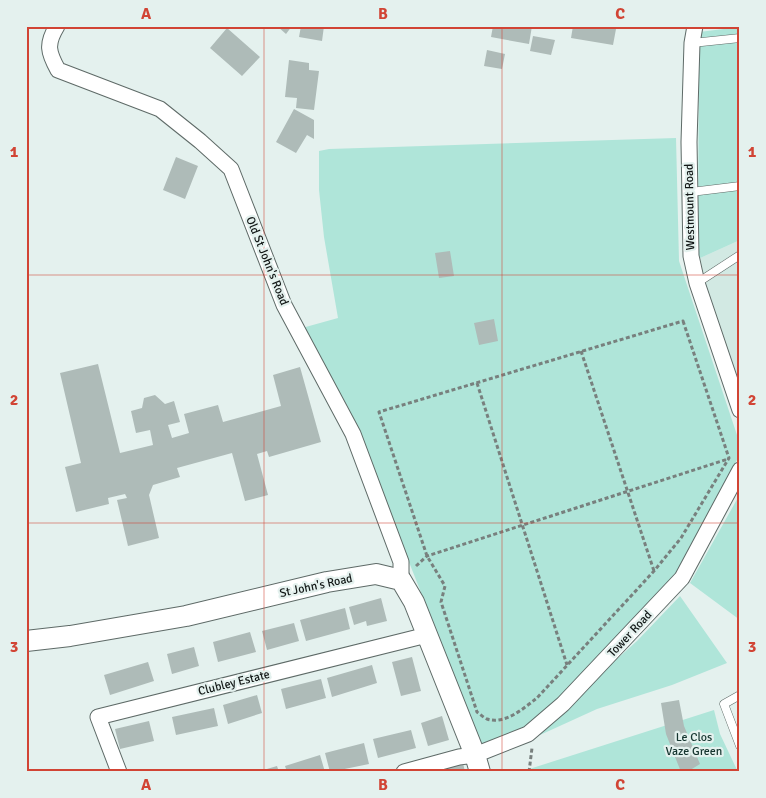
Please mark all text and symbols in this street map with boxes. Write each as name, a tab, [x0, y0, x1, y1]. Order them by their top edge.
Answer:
text: A	[141, 4, 152, 24]
text: B	[378, 4, 388, 24]
text: C	[615, 4, 625, 24]
text: 1	[10, 142, 19, 162]
text: 1	[748, 142, 757, 162]
street label: Westmount Road	[682, 164, 698, 250]
street label: Old St John's Road	[242, 214, 292, 308]
text: 2	[10, 390, 18, 410]
text: 2	[748, 390, 756, 410]
street label: St John's Road	[278, 571, 354, 601]
street label: Tower Road	[605, 608, 655, 660]
text: 3	[10, 637, 18, 657]
text: 3	[748, 637, 756, 657]
street label: Clubley Estate	[197, 667, 271, 699]
park label: Le Clos Vaze Green	[666, 730, 722, 759]
text: A	[141, 775, 152, 795]
text: B	[378, 775, 388, 795]
text: C	[615, 775, 625, 795]

